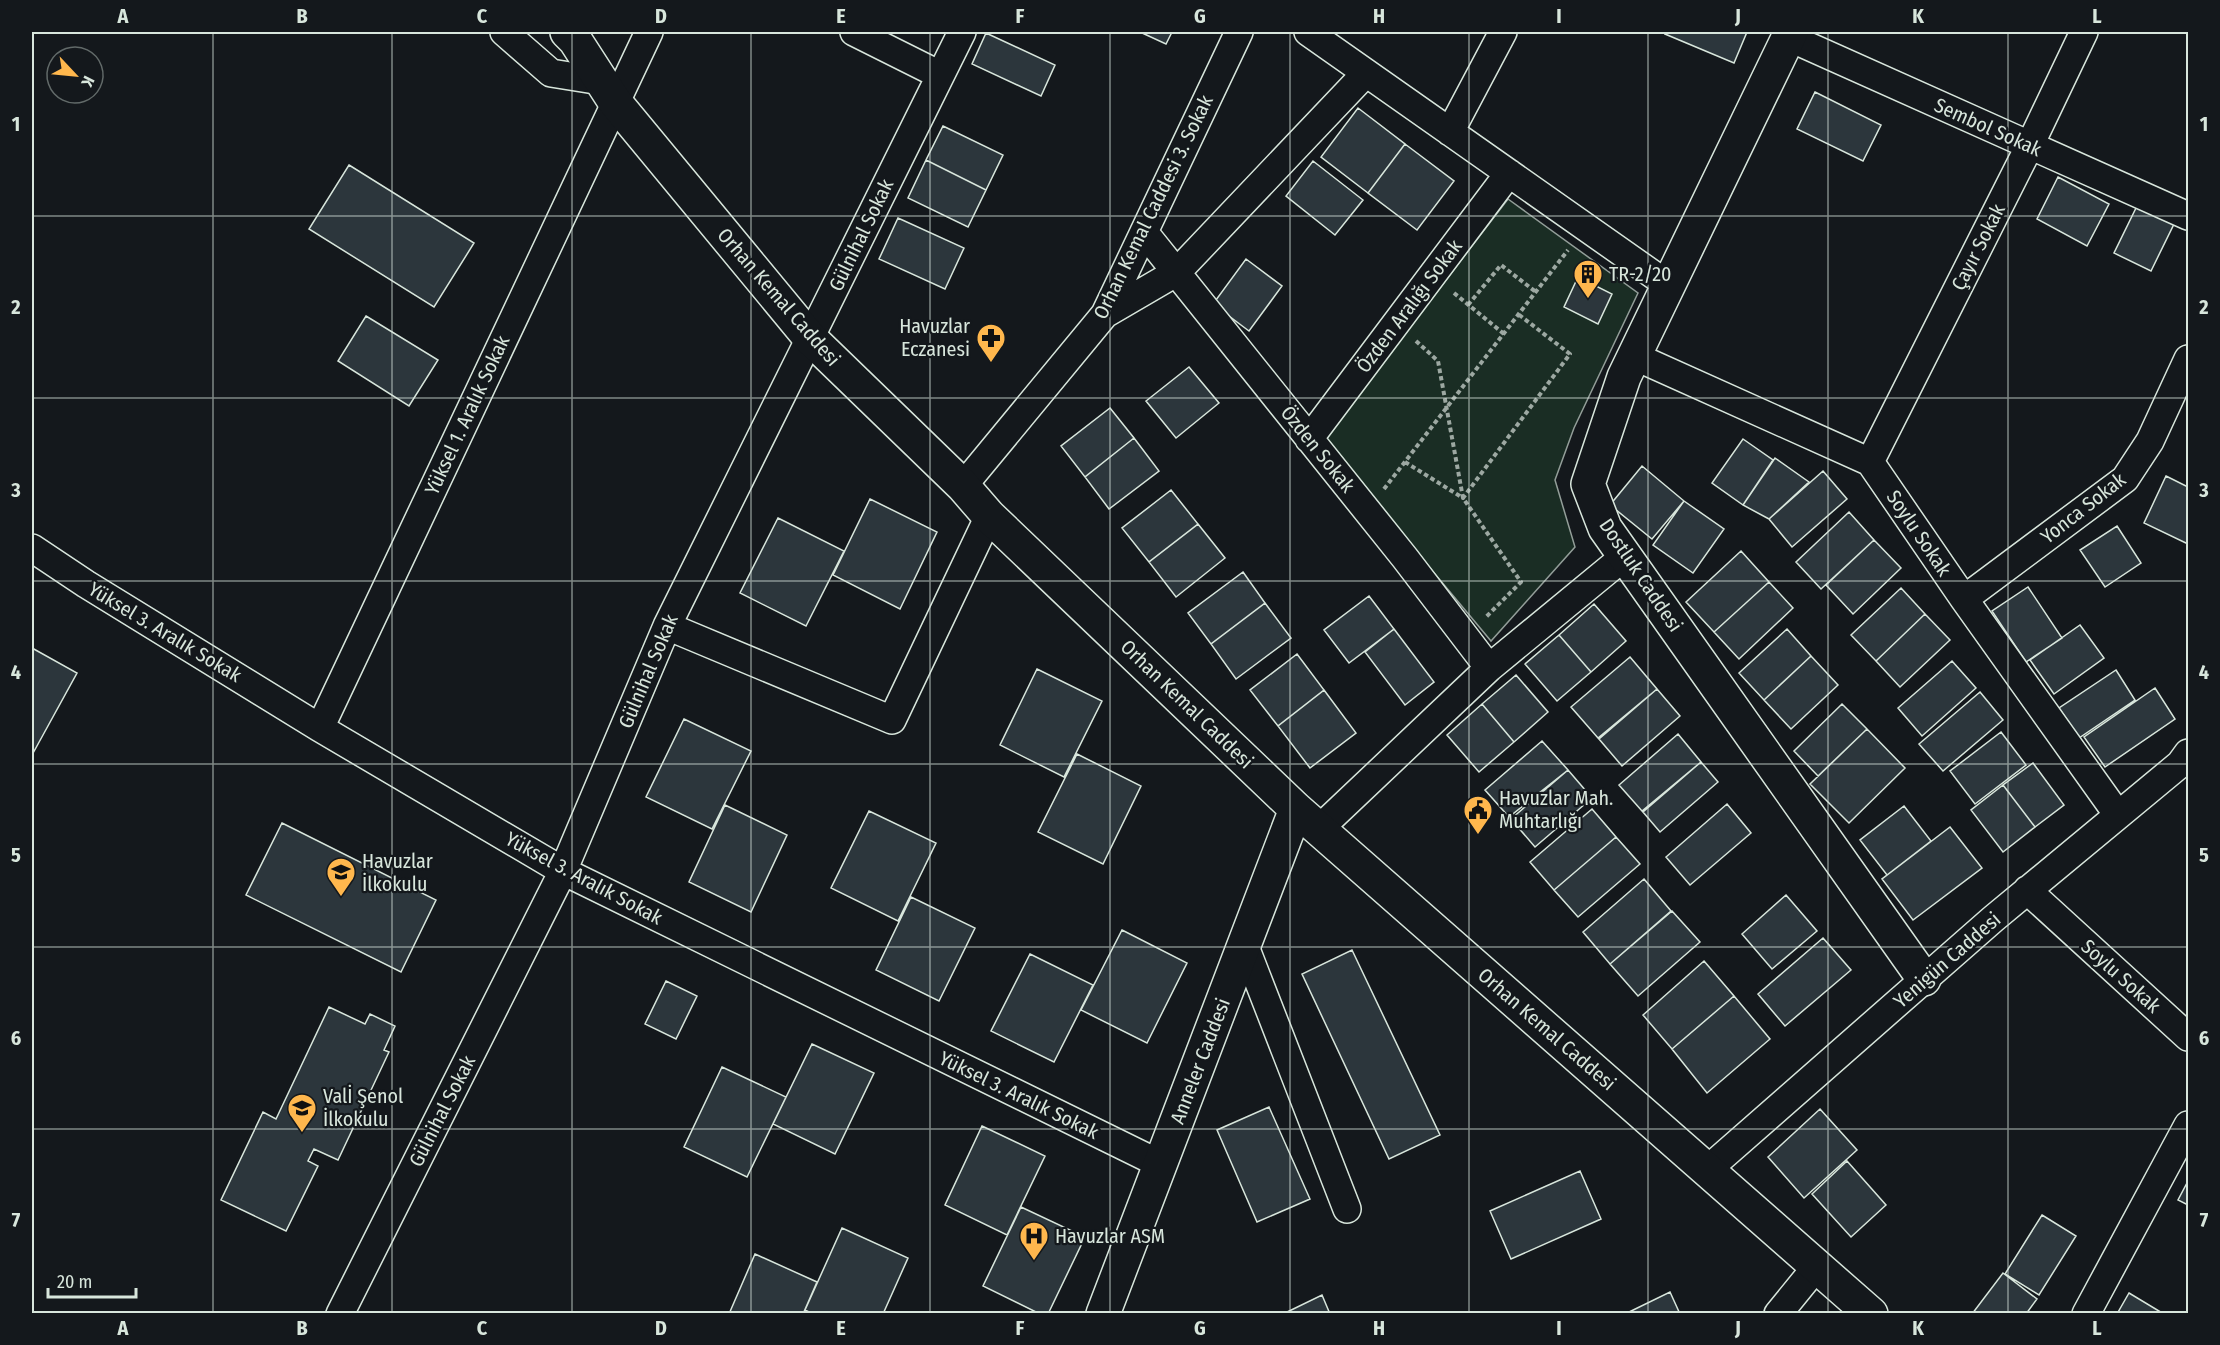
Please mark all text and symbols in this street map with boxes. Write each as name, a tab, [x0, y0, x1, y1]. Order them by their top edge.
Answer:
text: A	[117, 4, 130, 28]
text: B	[296, 4, 308, 28]
text: C	[477, 4, 488, 28]
text: D	[655, 4, 667, 28]
text: E	[836, 4, 846, 28]
text: F	[1016, 4, 1025, 28]
text: G	[1194, 4, 1206, 28]
text: H	[1373, 4, 1385, 28]
text: I	[1556, 4, 1562, 28]
text: J	[1734, 4, 1741, 28]
text: K	[1912, 4, 1924, 28]
text: L	[2092, 4, 2102, 28]
north arrow	[45, 45, 105, 105]
text: K	[77, 73, 99, 90]
street label: Orhan Kemal Caddesi 3. Sokak	[1088, 91, 1218, 323]
street label: Sembol Sokak	[1931, 93, 2046, 162]
text: 1	[12, 112, 20, 136]
text: 1	[2200, 112, 2208, 136]
street label: Gülnihal Sokak	[824, 175, 899, 295]
street label: Çayır Sokak	[1946, 199, 2011, 295]
street label: Orhan Kemal Caddesi	[713, 223, 845, 371]
street label: Özden Aralığı Sokak	[1351, 234, 1467, 377]
building icon: TR-2/20	[1572, 258, 1604, 300]
place label: TR-2/20	[1609, 262, 1671, 286]
text: 2	[10, 295, 21, 319]
text: 2	[2198, 295, 2209, 319]
place label: Havuzlar Eczanesi	[899, 314, 970, 361]
pharmacy icon: Havuzlar Eczanesi	[975, 322, 1007, 364]
street label: Yüksel 1. Aralık Sokak	[420, 331, 515, 499]
street label: Özden Sokak	[1276, 401, 1361, 498]
street label: Yonca Sokak	[2036, 467, 2131, 549]
text: 3	[10, 478, 21, 502]
text: 3	[2198, 478, 2209, 502]
street label: Soylu Sokak	[1882, 486, 1957, 581]
street label: Dostluk Caddesi	[1594, 514, 1688, 636]
street label: Yüksel 3. Aralık Sokak	[84, 577, 247, 688]
street label: Gülnihal Sokak	[613, 610, 683, 732]
street label: Orhan Kemal Caddesi	[1116, 635, 1258, 773]
text: 4	[11, 660, 21, 684]
text: 4	[2199, 660, 2209, 684]
place label: Havuzlar Mah. Muhtarlığı	[1499, 786, 1613, 833]
public building icon: Havuzlar Mah. Muhtarlığı	[1462, 794, 1494, 836]
street label: Yüksel 3. Aralık Sokak	[501, 826, 667, 930]
text: 5	[11, 843, 21, 867]
text: 5	[2199, 843, 2209, 867]
place label: Havuzlar İlkokulu	[362, 849, 433, 896]
school or university icon: Havuzlar İlkokulu	[325, 856, 357, 898]
street label: Yenigün Caddesi	[1889, 907, 2005, 1013]
street label: Soylu Sokak	[2076, 934, 2166, 1018]
street label: Orhan Kemal Caddesi	[1473, 963, 1621, 1095]
street label: Anneler Caddesi	[1165, 995, 1235, 1127]
text: 6	[11, 1026, 21, 1050]
text: 6	[2199, 1026, 2209, 1050]
street label: Yüksel 3. Aralık Sokak	[935, 1046, 1103, 1144]
street label: Gülnihal Sokak	[404, 1051, 481, 1171]
place label: Valİ Şenol İlkokulu	[323, 1084, 403, 1131]
school or university icon: Valİ Şenol İlkokulu	[286, 1092, 318, 1134]
text: 7	[12, 1208, 21, 1232]
text: 7	[2200, 1208, 2209, 1232]
hospital icon: Havuzlar ASM	[1018, 1220, 1050, 1262]
place label: Havuzlar ASM	[1055, 1224, 1165, 1248]
scale bar	[48, 1261, 136, 1299]
text: 20 m	[57, 1271, 92, 1293]
text: A	[117, 1316, 130, 1340]
text: B	[296, 1316, 308, 1340]
text: C	[477, 1316, 488, 1340]
text: D	[655, 1316, 667, 1340]
text: E	[836, 1316, 846, 1340]
text: F	[1016, 1316, 1025, 1340]
text: G	[1194, 1316, 1206, 1340]
text: H	[1373, 1316, 1385, 1340]
text: I	[1556, 1316, 1562, 1340]
text: J	[1734, 1316, 1741, 1340]
text: K	[1912, 1316, 1924, 1340]
text: L	[2092, 1316, 2102, 1340]

